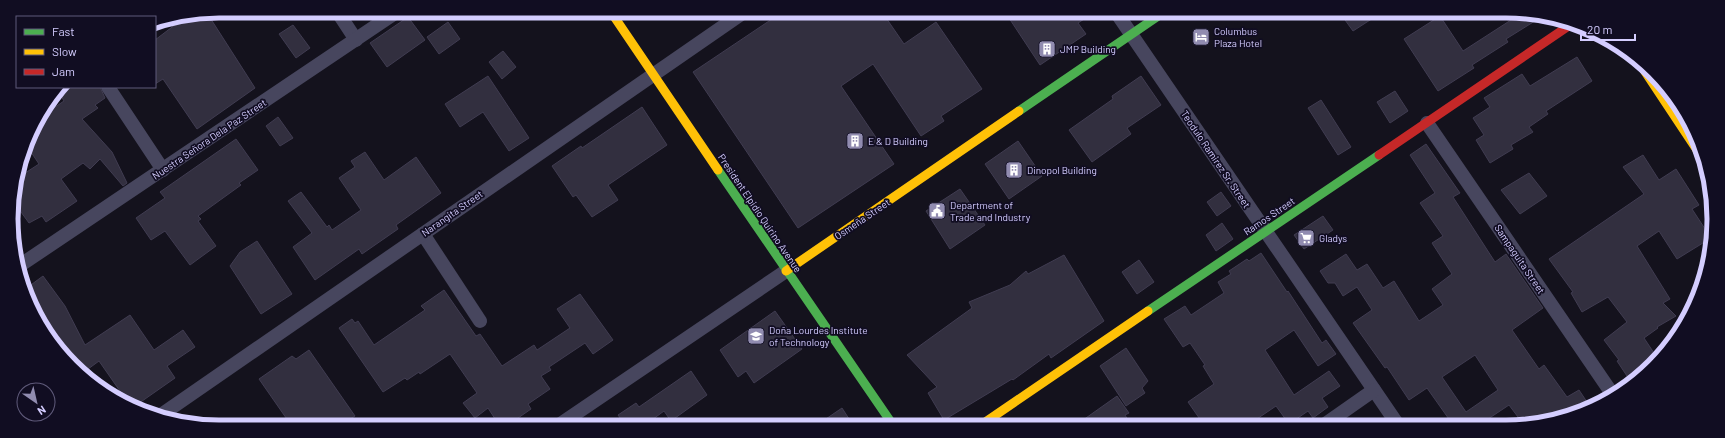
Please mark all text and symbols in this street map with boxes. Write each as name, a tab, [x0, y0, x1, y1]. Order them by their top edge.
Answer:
legend	[16, 16, 156, 88]
scale bar	[1581, 16, 1635, 42]
text: 20 m	[1587, 22, 1613, 36]
text: Fast	[52, 24, 75, 38]
place label: Columbus Plaza Hotel	[1214, 25, 1262, 49]
hotel icon: Columbus Plaza Hotel	[1191, 27, 1211, 47]
building icon: JMP Building	[1037, 39, 1057, 59]
place label: JMP Building	[1060, 43, 1116, 55]
text: Slow	[52, 44, 77, 58]
text: Jam	[52, 64, 75, 78]
street label: Nuestra Señora Dela Paz Street	[150, 96, 269, 182]
street label: Teodulo Ramirez Sr. Street	[1179, 108, 1253, 210]
building icon: E & D Building	[845, 131, 865, 151]
place label: E & D Building	[868, 135, 928, 147]
street label: President Elpidio Quirino Avenue	[716, 152, 804, 274]
building icon: Dinopol Building	[1004, 160, 1024, 180]
place label: Dinopol Building	[1027, 164, 1097, 176]
street label: Narangita Street	[419, 187, 485, 239]
street label: Ramos Street	[1241, 194, 1297, 237]
street label: Osmeña Street	[832, 196, 892, 242]
place label: Department of Trade and Industry	[950, 199, 1031, 223]
public building icon: Department of Trade and Industry	[927, 201, 947, 221]
street label: Sampaguita Street	[1492, 222, 1548, 296]
supermarket icon: Gladys	[1296, 228, 1316, 248]
place label: Gladys	[1319, 232, 1347, 244]
place label: Doña Lourdes Institute of Technology	[769, 324, 868, 348]
school or university icon: Doña Lourdes Institute of Technology	[746, 326, 766, 346]
north arrow	[16, 382, 56, 422]
text: N	[35, 403, 49, 418]

